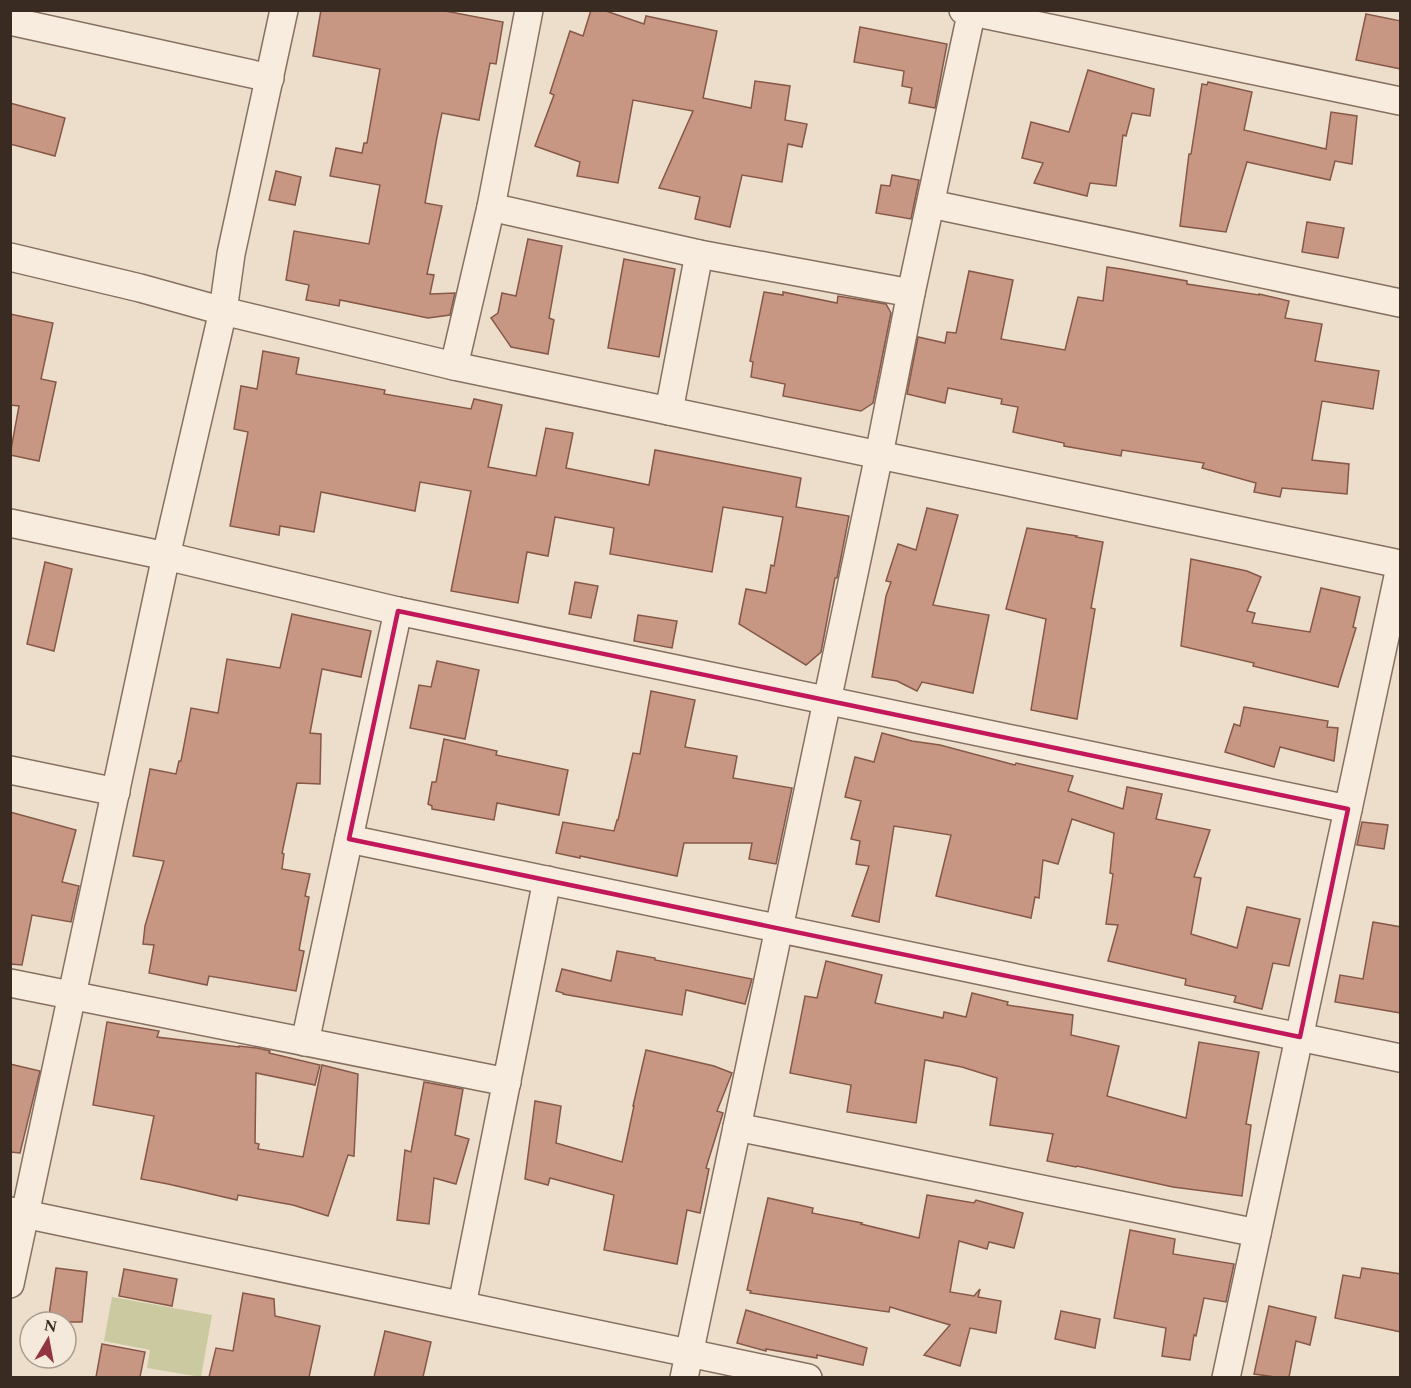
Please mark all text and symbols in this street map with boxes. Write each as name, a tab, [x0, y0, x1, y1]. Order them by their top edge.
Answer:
north arrow	[18, 1310, 78, 1370]
text: N	[42, 1313, 59, 1339]

